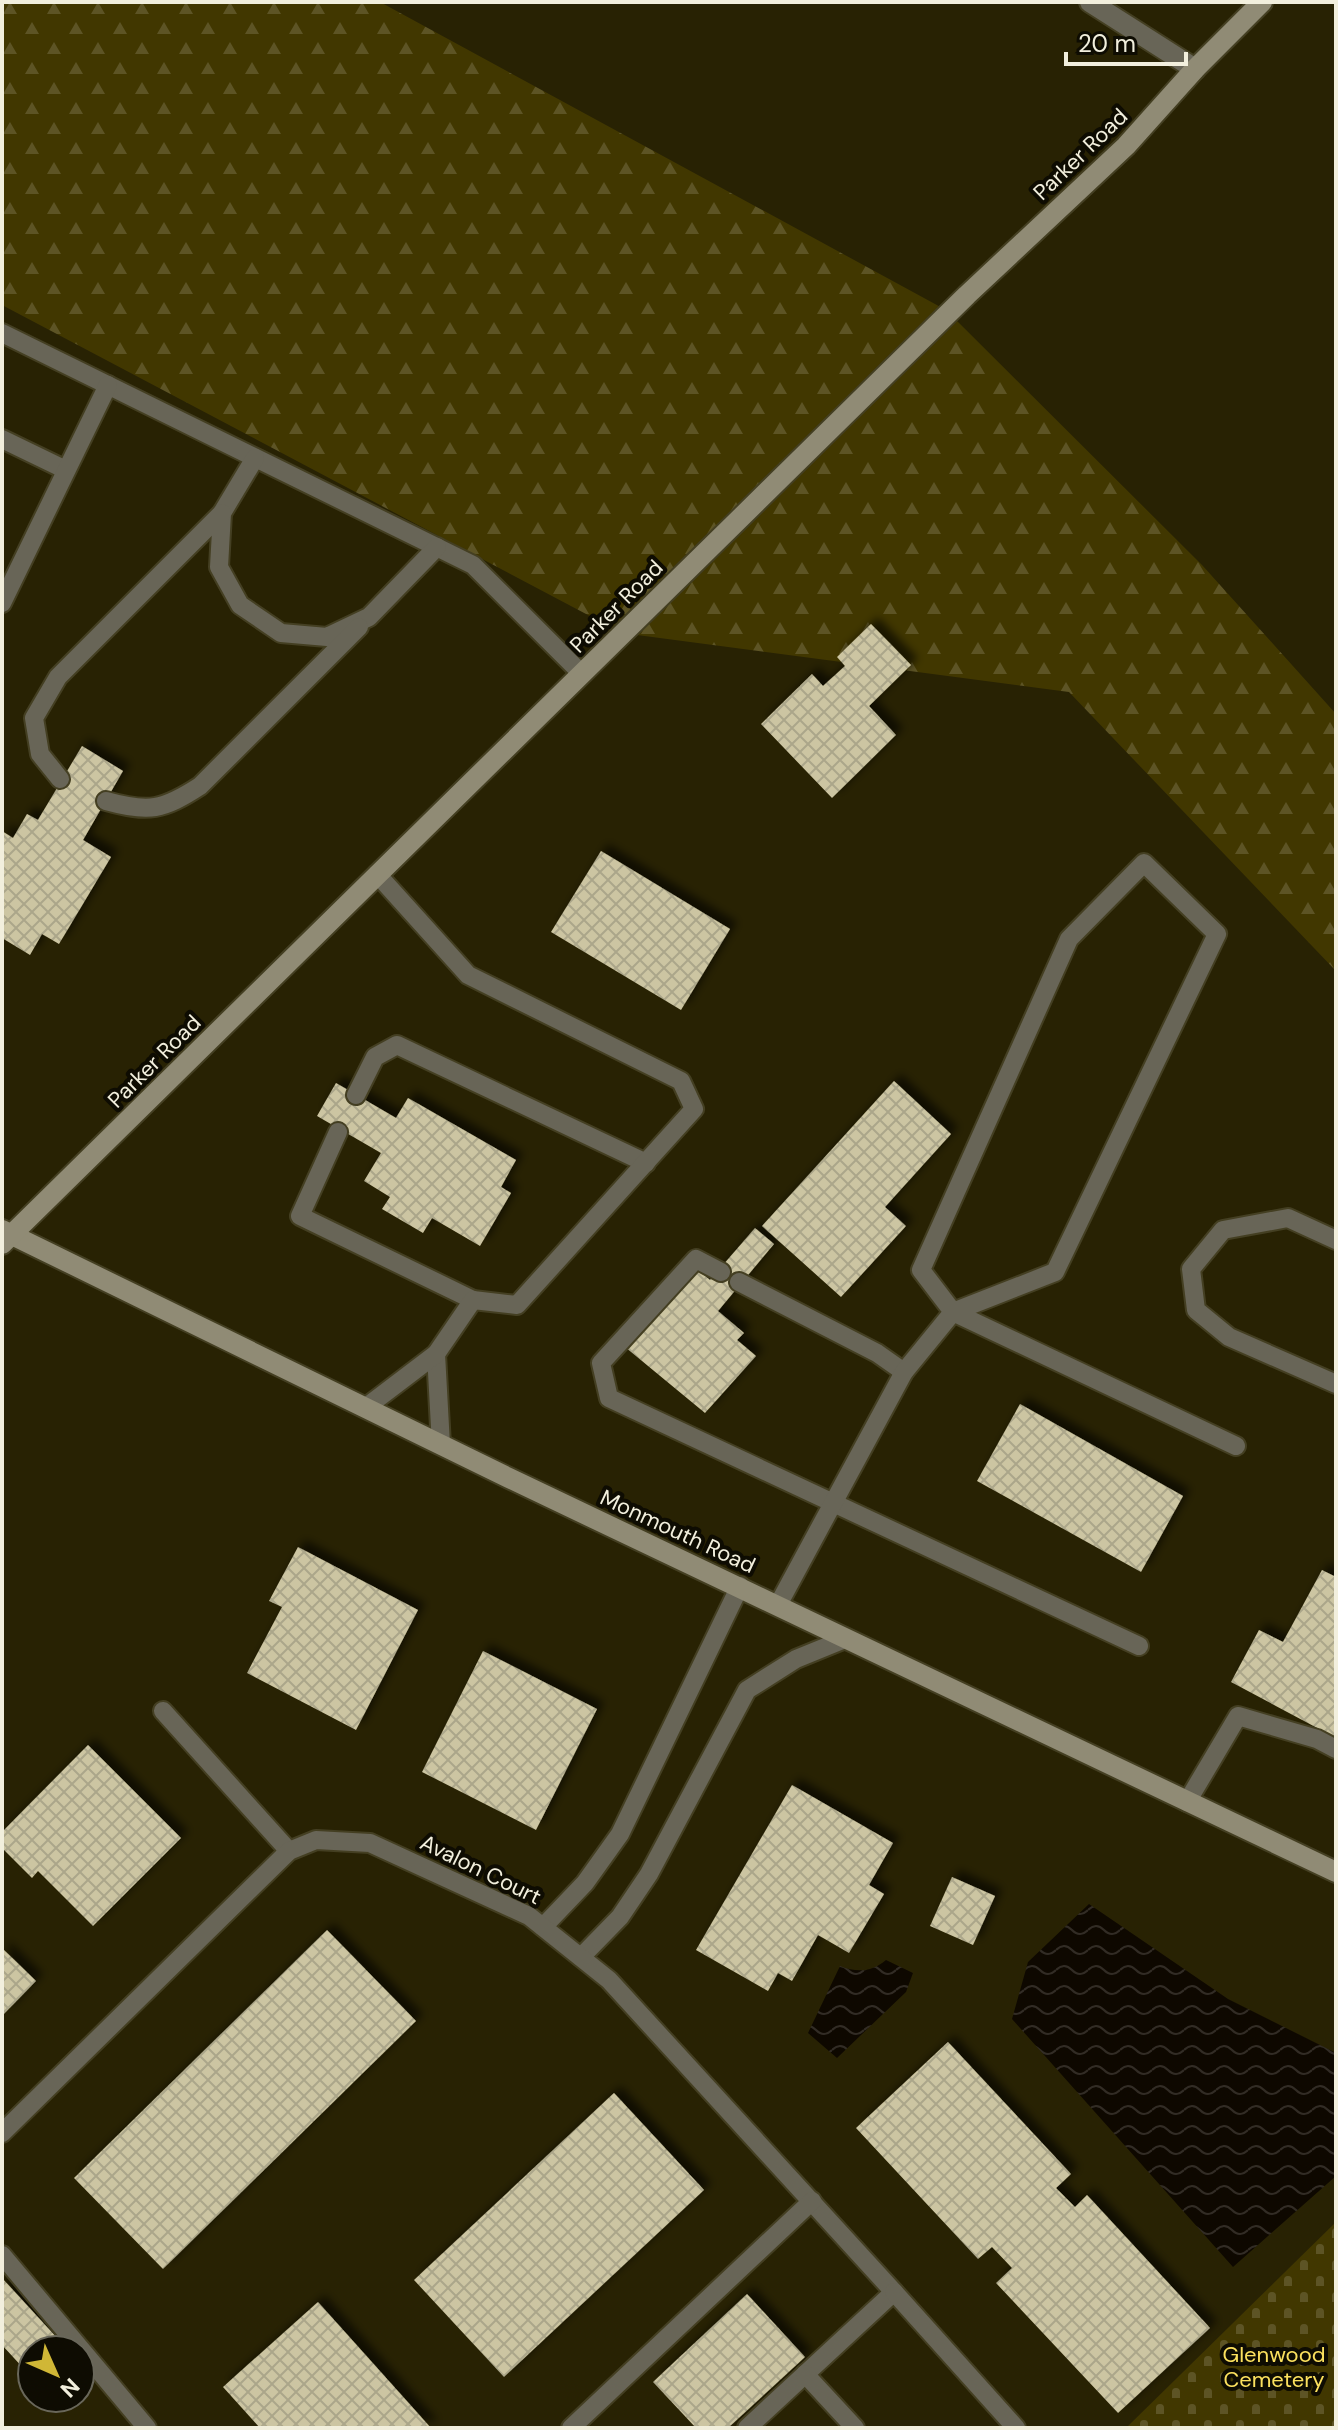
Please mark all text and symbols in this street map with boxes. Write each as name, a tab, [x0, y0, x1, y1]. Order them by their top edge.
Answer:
scale bar	[1066, 16, 1186, 66]
text: 20 m	[1078, 28, 1136, 59]
street label: Parker Road	[1027, 102, 1134, 207]
street label: Parker Road	[564, 554, 669, 659]
street label: Parker Road	[102, 1009, 207, 1114]
street label: Monmouth Road	[596, 1483, 760, 1580]
street label: Avalon Court	[415, 1828, 546, 1911]
north arrow	[16, 2334, 96, 2414]
park label: Glenwood Cemetery	[1223, 2340, 1325, 2394]
text: N	[54, 2372, 86, 2404]

